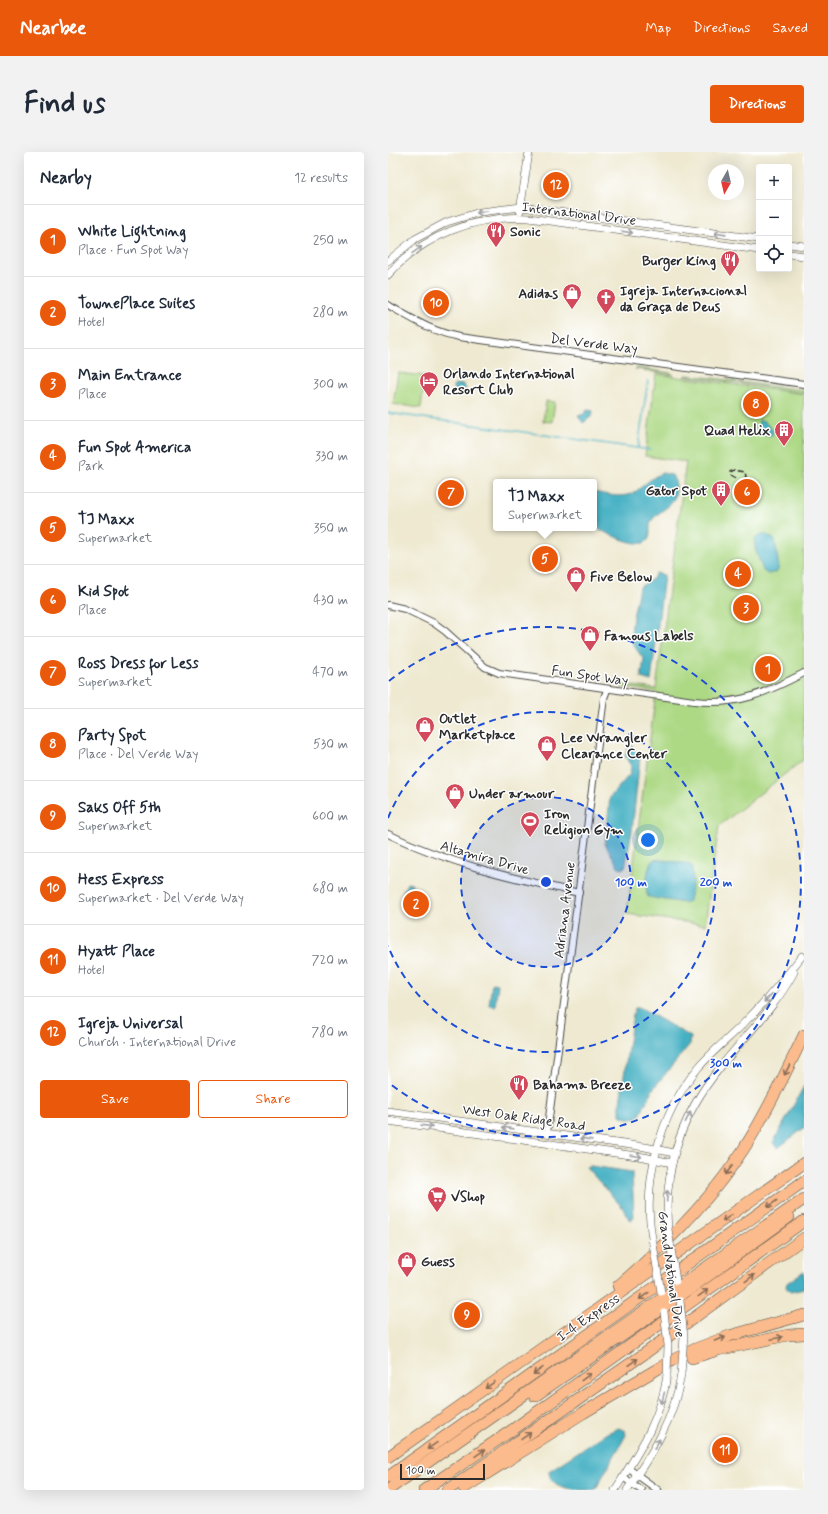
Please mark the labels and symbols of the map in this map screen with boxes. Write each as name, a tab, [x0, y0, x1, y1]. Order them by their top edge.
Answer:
north arrow	[708, 164, 744, 200]
pin: 12	[543, 170, 569, 200]
street label: International Drive	[521, 198, 637, 230]
one-way arrow	[476, 208, 489, 216]
restaurant icon: Sonic	[485, 220, 507, 248]
place label: Sonic	[510, 223, 541, 241]
one-way arrow	[620, 228, 633, 236]
one-way arrow	[714, 230, 727, 238]
one-way arrow	[411, 246, 422, 254]
restaurant icon: Burger King	[719, 249, 741, 277]
place label: Burger King	[642, 252, 716, 272]
shop icon: Adidas	[561, 282, 583, 310]
place label: Igreja Internacional da Graça de Deus	[620, 282, 747, 316]
place label: Adidas	[518, 285, 558, 303]
church icon: Igreja Internacional da Graça de Deus	[595, 287, 617, 315]
pin: 10	[423, 288, 449, 318]
street label: Del Verde Way	[549, 330, 639, 358]
place label: Orlando International Resort Club	[443, 365, 575, 399]
hotel icon: Orlando International Resort Club	[418, 370, 440, 398]
pin: 8	[743, 389, 769, 419]
building icon: Quad Helix	[773, 419, 795, 447]
place label: Quad Helix	[704, 422, 771, 440]
pin: 6	[734, 477, 760, 507]
pin: 7	[438, 478, 464, 508]
building icon: Gator Spot	[710, 479, 732, 507]
place label: Gator Spot	[646, 482, 707, 500]
pin: 5	[532, 544, 558, 574]
pin: 4	[725, 559, 751, 589]
shop icon: Five Below	[565, 565, 587, 593]
place label: Five Below	[590, 568, 652, 586]
pin: 3	[733, 593, 759, 623]
shop icon: Famous Labels	[579, 624, 601, 652]
place label: Famous Labels	[604, 627, 694, 645]
pin: 1	[755, 654, 781, 684]
street label: Fun Spot Way	[550, 662, 629, 690]
place label: Outlet Marketplace	[439, 710, 516, 744]
shop icon: Outlet Marketplace	[414, 715, 436, 743]
place label: Lee Wrangler Clearance Center	[561, 729, 668, 763]
shop icon: Lee Wrangler Clearance Center	[536, 734, 558, 762]
shop icon: Under armour	[444, 782, 466, 810]
place label: Under armour	[469, 785, 555, 803]
place label: Iron Religion Gym	[544, 805, 623, 840]
sports icon: Iron Religion Gym	[519, 810, 541, 838]
your location	[638, 830, 658, 850]
street label: Altamira Drive	[438, 837, 532, 879]
street label: Adriana Avenue	[550, 861, 580, 959]
centre of rings	[539, 875, 553, 889]
text: 100 m	[615, 875, 648, 891]
text: 200 m	[700, 875, 733, 891]
pin: 2	[403, 889, 429, 919]
one-way arrow	[764, 993, 773, 1003]
text: 300 m	[710, 1056, 743, 1072]
one-way arrow	[782, 1064, 790, 1076]
restaurant icon: Bahama Breeze	[508, 1073, 530, 1101]
place label: Bahama Breeze	[533, 1076, 632, 1094]
street label: West Oak Ridge Road	[461, 1100, 587, 1136]
one-way arrow	[685, 1111, 692, 1123]
one-way arrow	[420, 1122, 433, 1130]
one-way arrow	[502, 1124, 515, 1132]
one-way arrow	[580, 1135, 593, 1142]
one-way arrow	[629, 1152, 642, 1160]
one-way arrow	[725, 1164, 733, 1175]
supermarket icon: VShop	[426, 1185, 448, 1213]
place label: VShop	[451, 1188, 486, 1206]
one-way arrow	[663, 1190, 670, 1203]
one-way arrow	[767, 1200, 778, 1208]
street label: Grand National Drive	[653, 1210, 689, 1339]
one-way arrow	[721, 1214, 732, 1222]
shop icon: Guess	[396, 1250, 418, 1278]
place label: Guess	[421, 1253, 455, 1271]
one-way arrow	[744, 1274, 755, 1282]
street label: I-4 Express	[553, 1289, 624, 1346]
one-way arrow	[697, 1289, 708, 1297]
one-way arrow	[639, 1292, 650, 1300]
pin: 9	[454, 1300, 480, 1330]
one-way arrow	[771, 1333, 784, 1341]
one-way arrow	[713, 1335, 725, 1343]
one-way arrow	[627, 1358, 638, 1366]
one-way arrow	[533, 1367, 544, 1375]
one-way arrow	[580, 1373, 591, 1381]
one-way arrow	[484, 1381, 495, 1389]
one-way arrow	[658, 1391, 666, 1404]
one-way arrow	[521, 1432, 532, 1440]
pin: 11	[712, 1435, 738, 1465]
one-way arrow	[654, 1438, 661, 1450]
one-way arrow	[427, 1442, 438, 1450]
one-way arrow	[474, 1448, 485, 1457]
scale bar	[400, 1462, 485, 1481]

